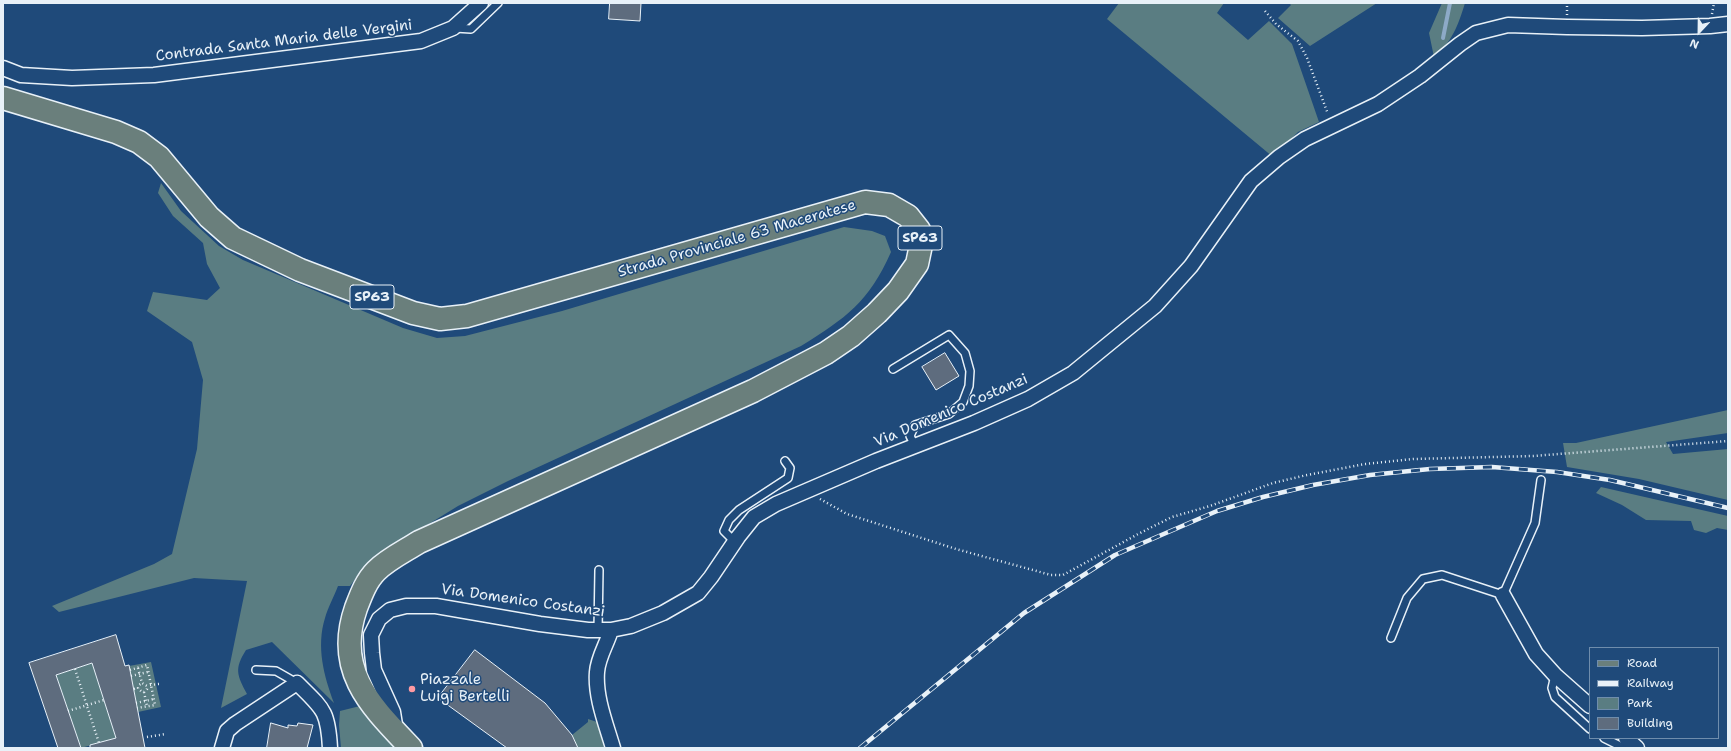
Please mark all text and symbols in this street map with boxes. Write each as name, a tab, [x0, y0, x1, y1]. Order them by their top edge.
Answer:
north arrow	[1679, 12, 1719, 52]
street label: Contrada Santa Maria delle Vergini	[155, 16, 413, 66]
text: N	[1687, 35, 1701, 52]
street label: Strada Provinciale 63 Maceratese	[616, 196, 858, 282]
road number: SP63	[898, 226, 942, 250]
road number: SP63	[350, 285, 394, 309]
street label: Via Domenico Costanzi	[871, 370, 1031, 452]
street label: Via Domenico Costanzi	[440, 581, 606, 621]
legend	[1589, 647, 1719, 739]
text: Road	[1627, 655, 1657, 671]
place label: Piazzale Luigi Bertelli	[420, 671, 510, 706]
text: Railway	[1627, 675, 1674, 691]
marker: Piazzale Luigi Bertelli	[407, 684, 417, 694]
text: Park	[1627, 695, 1653, 711]
text: Building	[1627, 715, 1673, 731]

